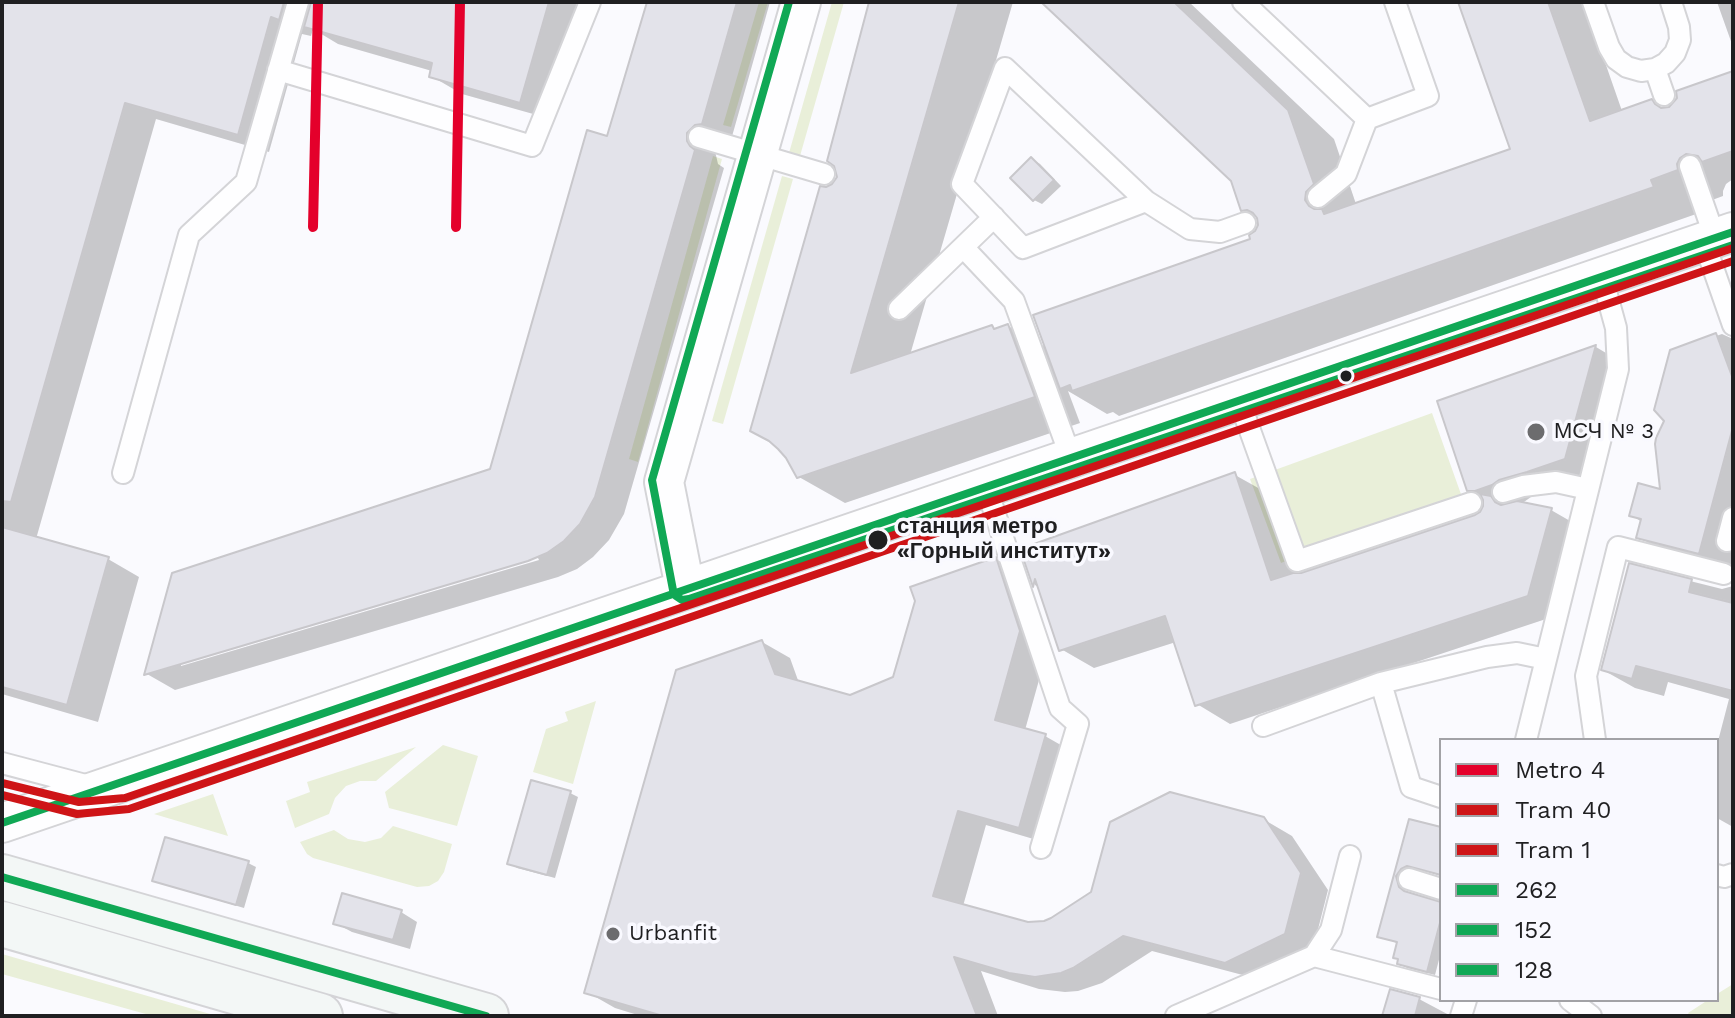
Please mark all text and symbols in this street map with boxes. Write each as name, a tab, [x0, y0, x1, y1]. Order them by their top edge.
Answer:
unlabelled marker	[1338, 368, 1354, 384]
place label: МСЧ № 3	[1554, 419, 1654, 445]
marker: МСЧ № 3	[1525, 421, 1547, 443]
place label: станция метро «Горный институт»	[897, 514, 1111, 566]
marker: станция метро «Горный институт»	[866, 528, 890, 552]
legend	[1439, 738, 1719, 1002]
text: Metro 4	[1515, 756, 1606, 784]
text: Tram 40	[1515, 796, 1612, 824]
text: Tram 1	[1515, 836, 1591, 864]
text: 262	[1515, 876, 1558, 904]
text: 152	[1515, 916, 1552, 944]
place label: Urbanfit	[629, 921, 717, 947]
marker: Urbanfit	[604, 925, 622, 943]
text: 128	[1515, 956, 1553, 984]

